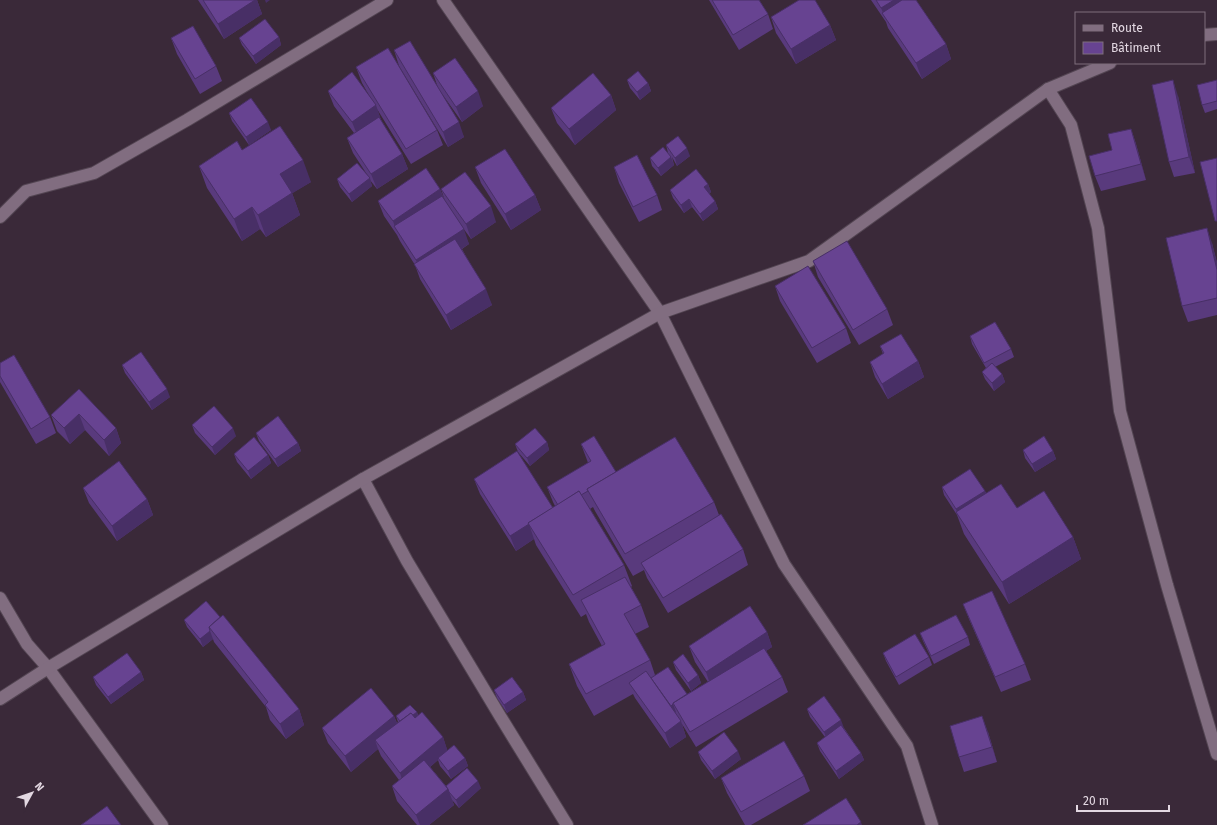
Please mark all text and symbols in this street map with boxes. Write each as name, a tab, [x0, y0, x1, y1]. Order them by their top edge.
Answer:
legend	[1075, 12, 1205, 64]
text: Route	[1111, 21, 1143, 35]
text: Bâtiment	[1111, 41, 1161, 55]
north arrow	[12, 773, 52, 813]
text: N	[32, 780, 47, 794]
scale bar	[1077, 787, 1169, 813]
text: 20 m	[1083, 794, 1109, 808]

